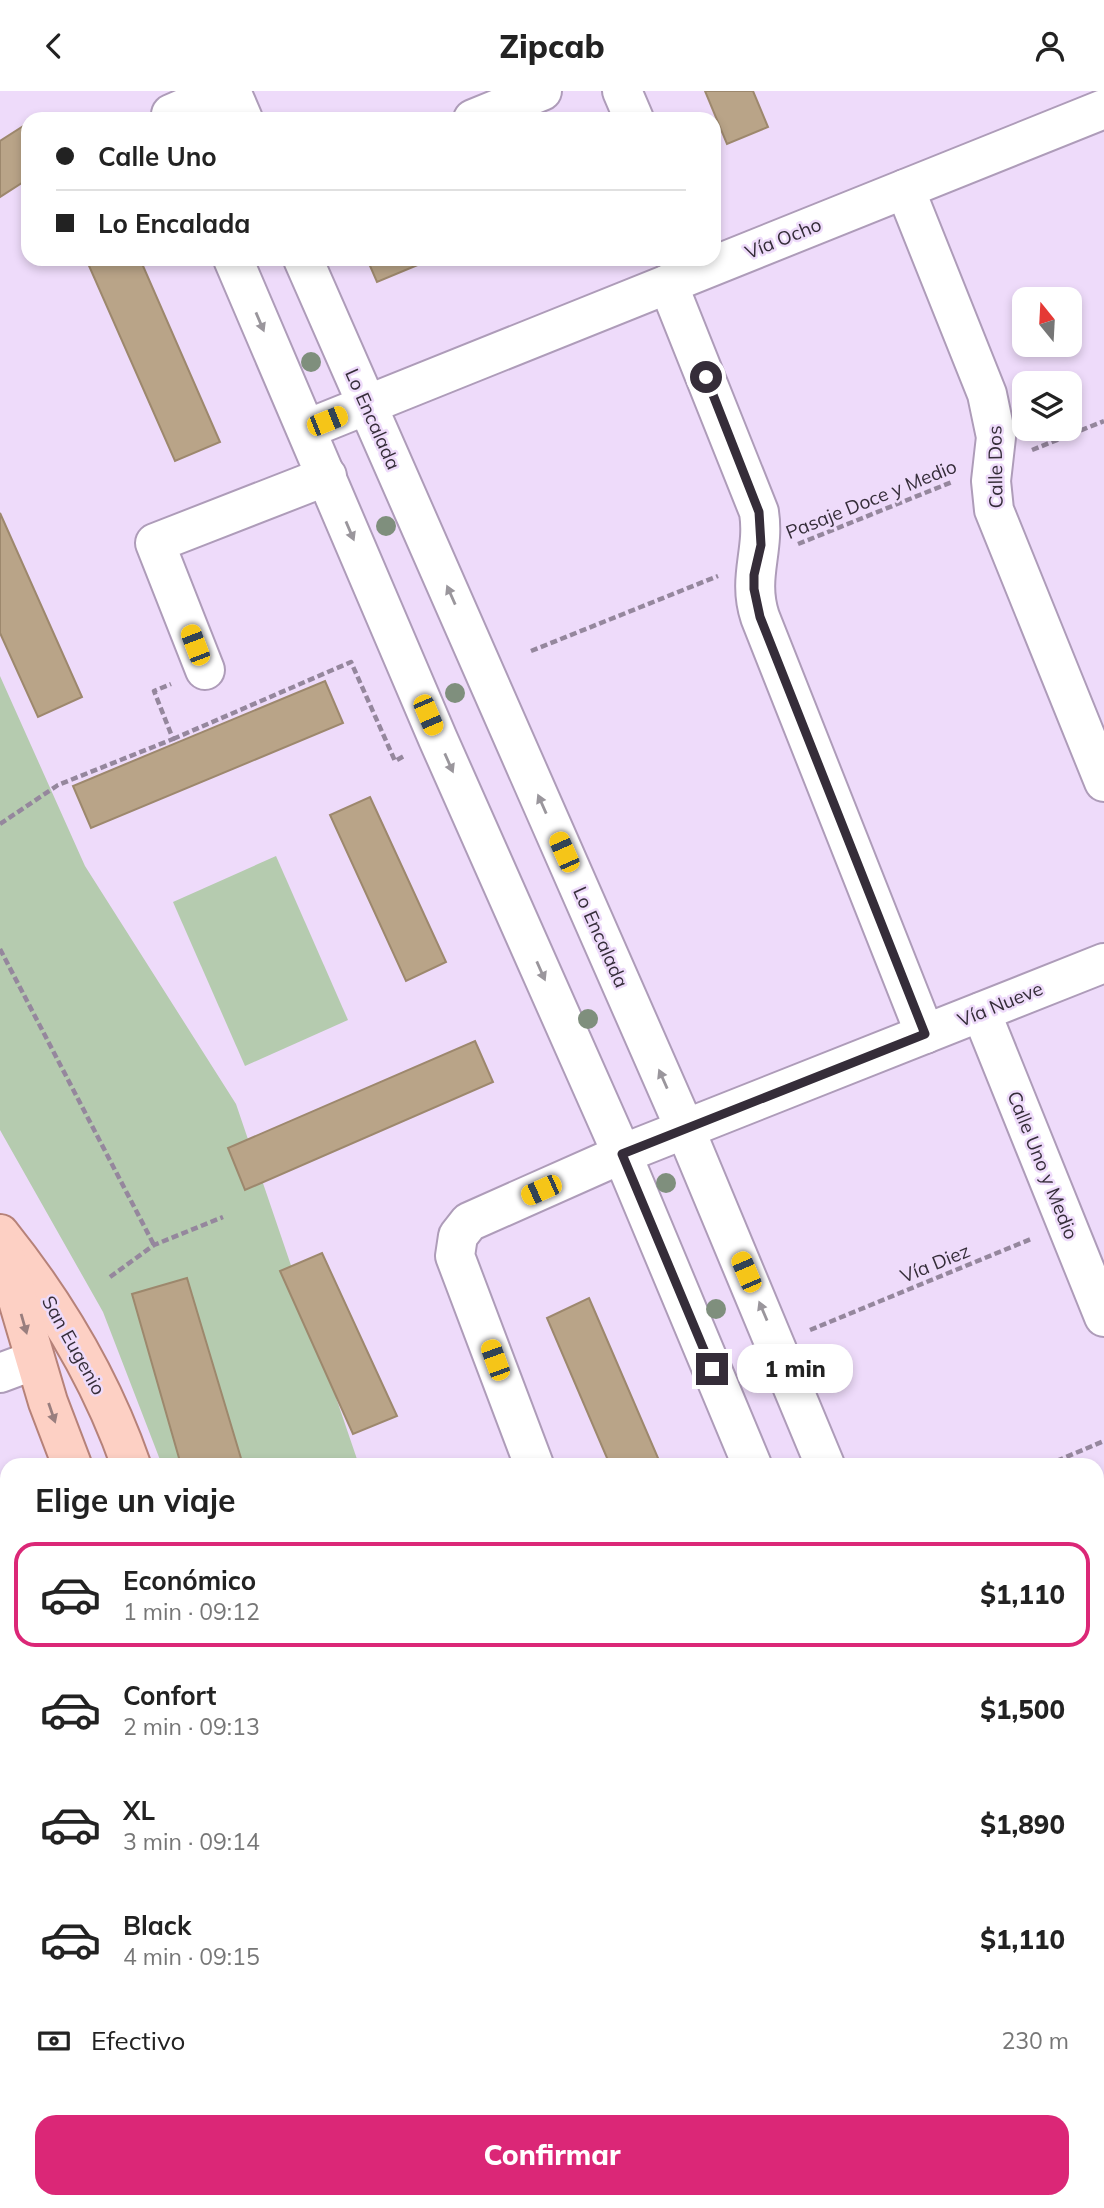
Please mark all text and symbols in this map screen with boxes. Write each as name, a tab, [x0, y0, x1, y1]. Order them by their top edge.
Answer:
text: Zipcab	[499, 26, 605, 66]
icon: back	[35, 27, 73, 65]
icon: person	[1031, 27, 1069, 65]
text: Calle Uno	[98, 140, 217, 173]
text: Lo Encalada	[98, 207, 250, 240]
street label: Vía Ocho	[741, 212, 825, 264]
north arrow	[1012, 287, 1082, 357]
map controls	[1012, 287, 1082, 441]
one-way arrow	[255, 311, 266, 332]
route start	[690, 361, 722, 393]
street label: Lo Encalada	[340, 365, 406, 473]
button: layers	[1012, 371, 1082, 441]
car	[304, 403, 351, 439]
street label: Calle Dos	[982, 425, 1008, 509]
street label: Pasaje Doce y Medio	[782, 454, 960, 544]
one-way arrow	[345, 520, 356, 541]
one-way arrow	[445, 585, 456, 606]
car	[178, 622, 213, 668]
car	[411, 692, 446, 738]
one-way arrow	[443, 752, 454, 773]
one-way arrow	[536, 793, 547, 814]
car	[546, 829, 583, 875]
street label: Lo Encalada	[568, 883, 634, 991]
one-way arrow	[536, 960, 547, 981]
street label: Vía Nueve	[954, 976, 1046, 1032]
one-way arrow	[658, 1068, 669, 1089]
street label: Calle Uno y Medio	[1002, 1087, 1084, 1243]
car	[518, 1172, 565, 1208]
street label: Vía Diez	[897, 1238, 973, 1288]
car	[729, 1249, 764, 1295]
street label: San Eugenio	[37, 1291, 111, 1399]
one-way arrow	[757, 1300, 768, 1321]
one-way arrow	[19, 1313, 30, 1335]
car	[478, 1337, 513, 1383]
callout: 1 min	[736, 1345, 852, 1393]
route end	[696, 1353, 728, 1385]
text: 1 min	[764, 1354, 826, 1383]
one-way arrow	[47, 1403, 58, 1424]
text: Elige un viaje	[35, 1480, 236, 1520]
icon: car	[39, 1563, 102, 1626]
text: Económico	[123, 1564, 256, 1597]
text: $1,110	[980, 1578, 1065, 1611]
text: 1 min · 09:12	[123, 1597, 260, 1626]
icon: car	[39, 1678, 102, 1741]
text: Confort	[123, 1679, 216, 1712]
text: $1,500	[980, 1693, 1065, 1726]
text: 2 min · 09:13	[123, 1712, 260, 1741]
icon: car	[39, 1793, 102, 1856]
text: XL	[123, 1794, 155, 1827]
text: $1,890	[980, 1808, 1065, 1841]
text: 3 min · 09:14	[123, 1827, 260, 1856]
icon: car	[39, 1908, 102, 1971]
text: Black	[123, 1909, 191, 1942]
text: $1,110	[980, 1923, 1065, 1956]
text: 4 min · 09:15	[123, 1942, 260, 1971]
icon: cash	[35, 2022, 73, 2060]
text: Efectivo	[91, 2024, 185, 2057]
text: 230 m	[1001, 2026, 1069, 2055]
button: Confirmar	[35, 2115, 1069, 2195]

